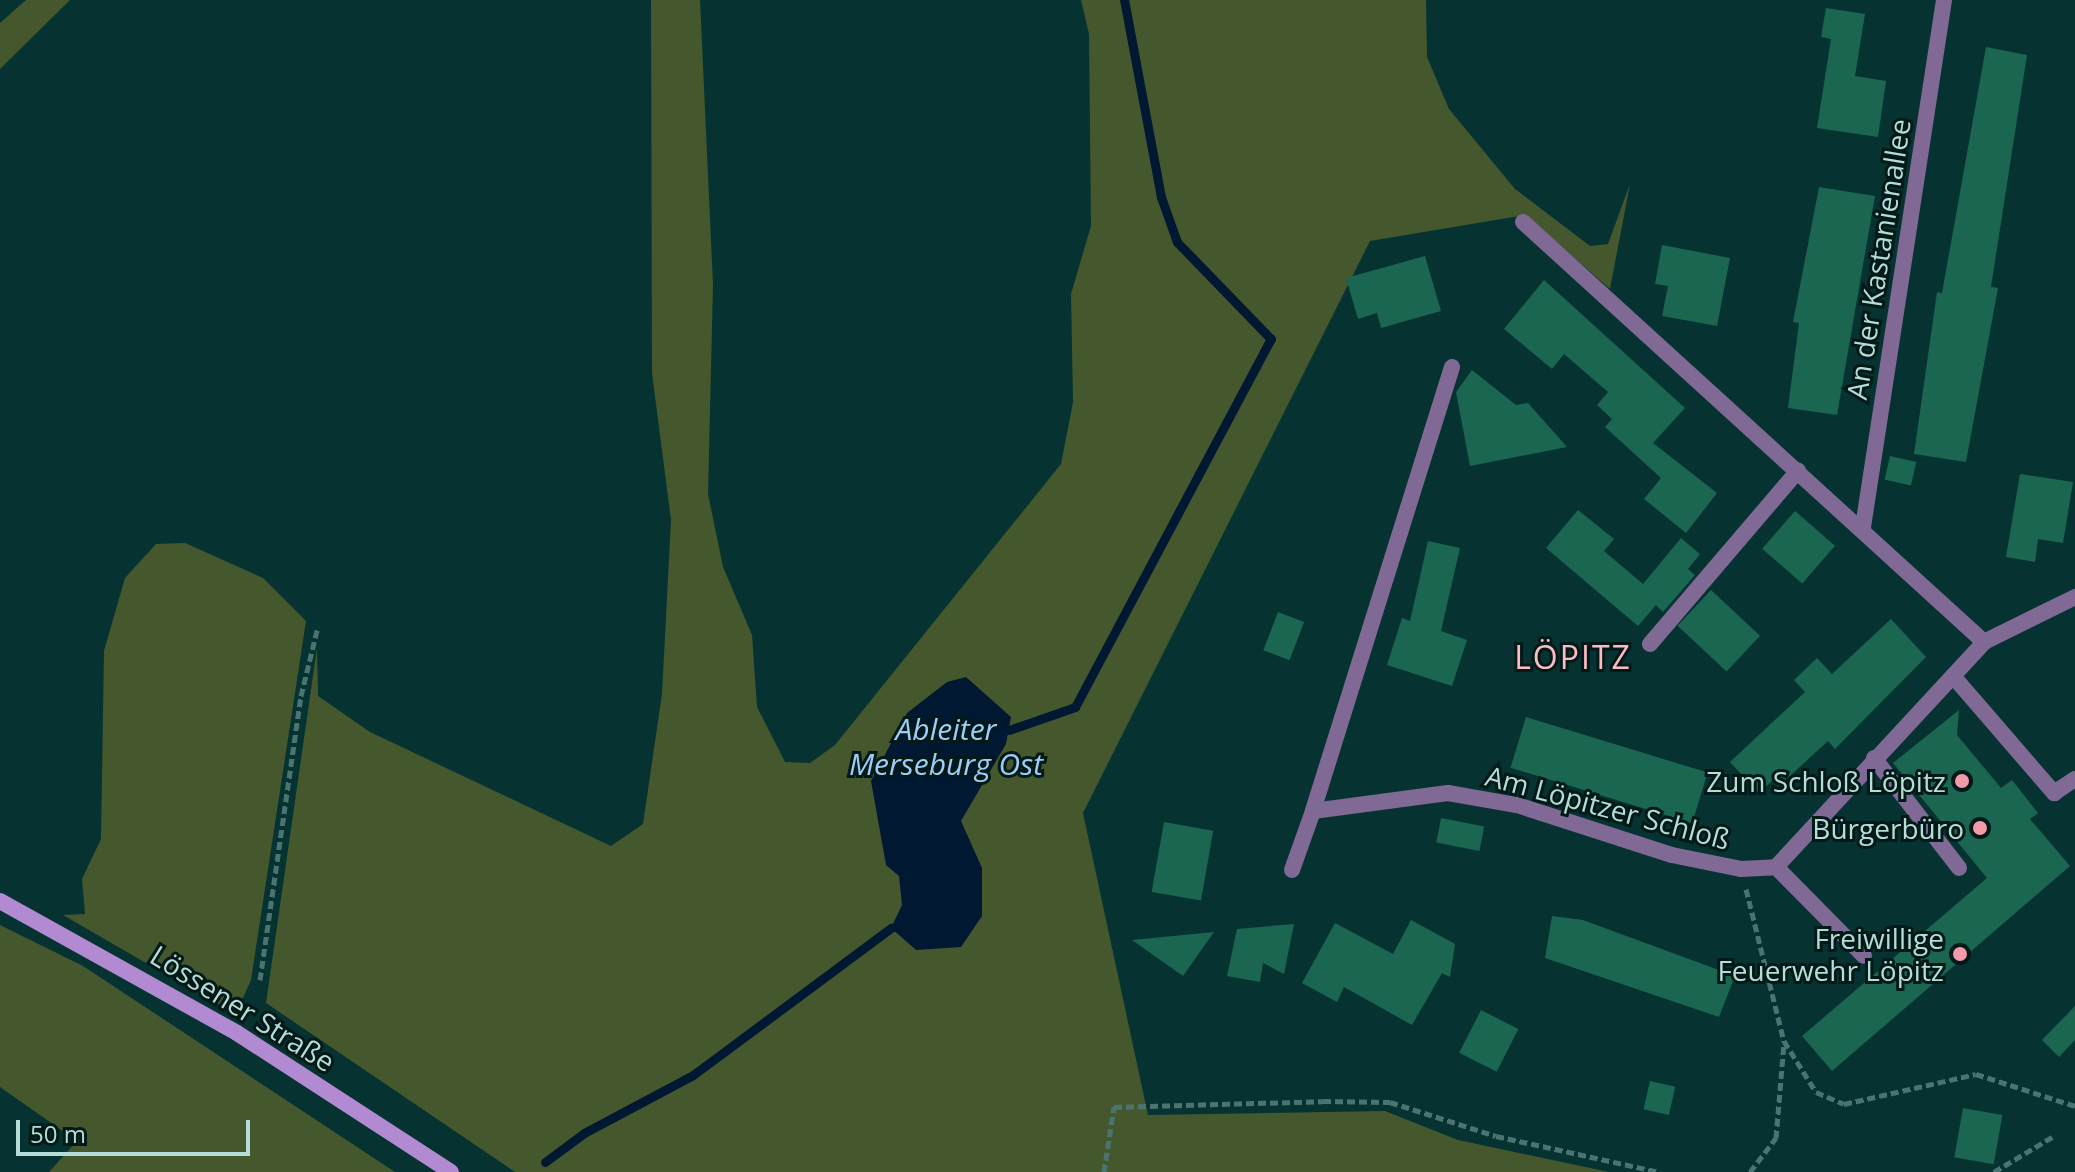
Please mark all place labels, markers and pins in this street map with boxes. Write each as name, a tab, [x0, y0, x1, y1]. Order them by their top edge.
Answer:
place label: Zum Schloß Löpitz	[1706, 764, 1946, 798]
marker: Zum Schloß Löpitz	[1953, 772, 1971, 790]
place label: Bürgerbüro	[1812, 811, 1964, 845]
marker: Bürgerbüro	[1971, 819, 1989, 837]
place label: Freiwillige Feuerwehr Löpitz	[1717, 921, 1944, 987]
marker: Freiwillige Feuerwehr Löpitz	[1951, 945, 1969, 963]

